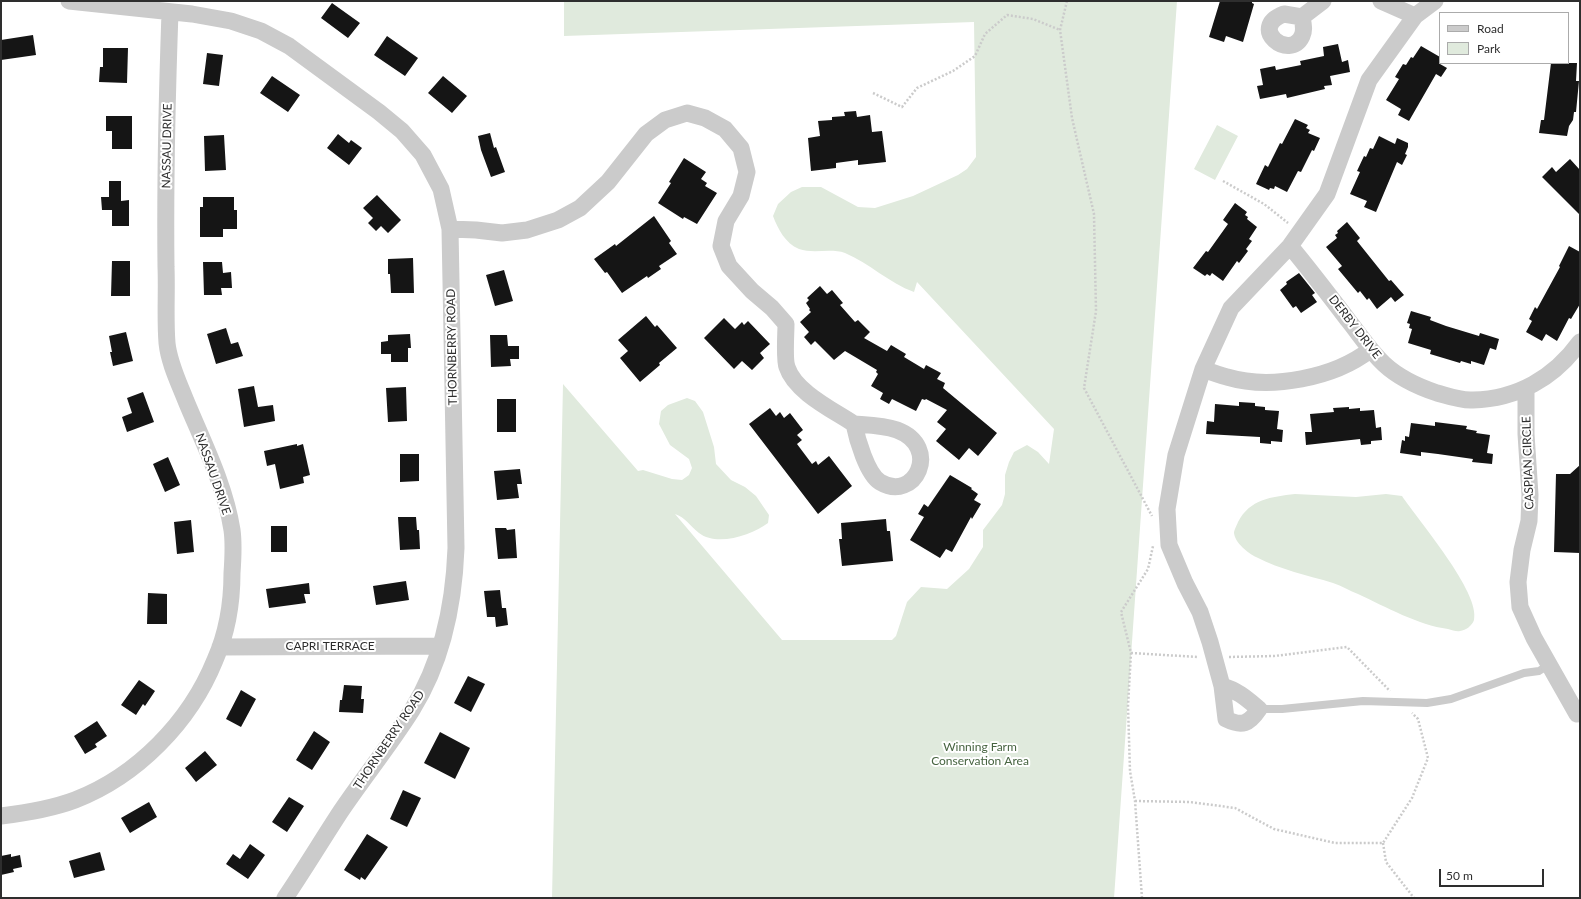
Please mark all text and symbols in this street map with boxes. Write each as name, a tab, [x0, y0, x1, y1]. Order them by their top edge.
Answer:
legend	[1439, 12, 1569, 64]
text: Road	[1477, 21, 1504, 36]
text: Park	[1477, 41, 1500, 56]
street label: NASSAU DRIVE	[159, 103, 175, 189]
street label: THORNBERRY ROAD	[444, 289, 460, 405]
street label: DERBY DRIVE	[1326, 292, 1384, 362]
street label: CASPIAN CIRCLE	[1519, 416, 1537, 510]
street label: NASSAU DRIVE	[192, 431, 234, 517]
street label: CAPRI TERRACE	[285, 639, 375, 653]
street label: THORNBERRY ROAD	[350, 688, 428, 792]
park label: Winning Farm Conservation Area	[931, 740, 1029, 768]
scale bar	[1441, 861, 1546, 887]
text: 50 m	[1446, 868, 1473, 883]

